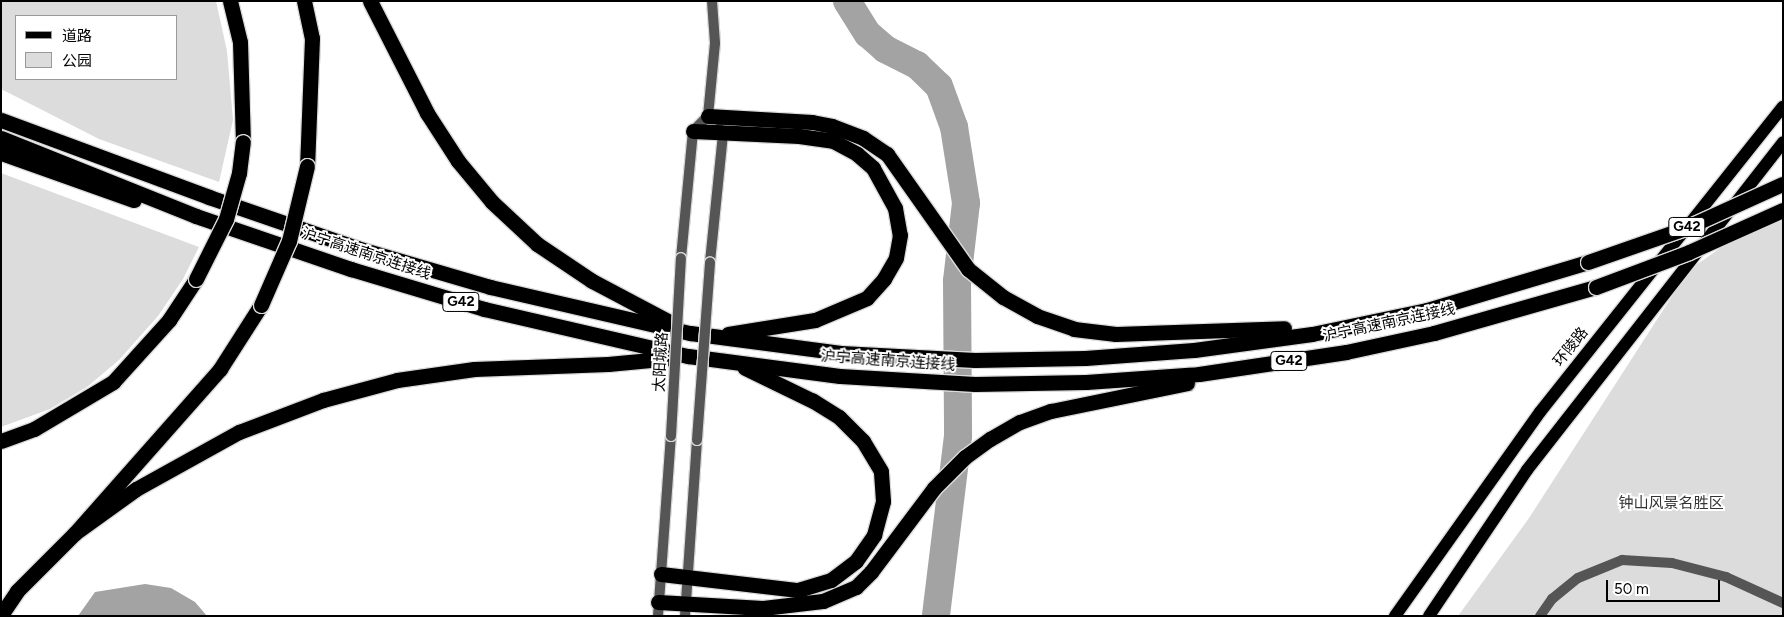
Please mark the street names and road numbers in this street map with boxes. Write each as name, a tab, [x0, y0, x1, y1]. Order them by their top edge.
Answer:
road number: G42	[1668, 216, 1706, 238]
street label: 沪宁高速南京连接线	[299, 225, 433, 283]
road number: G42	[442, 290, 480, 314]
street label: 沪宁高速南京连接线	[1321, 300, 1457, 346]
street label: 环陵路	[1550, 324, 1592, 370]
street label: 太阳城路	[650, 332, 672, 392]
street label: 沪宁高速南京连接线	[820, 347, 956, 375]
road number: G42	[1270, 350, 1308, 372]

